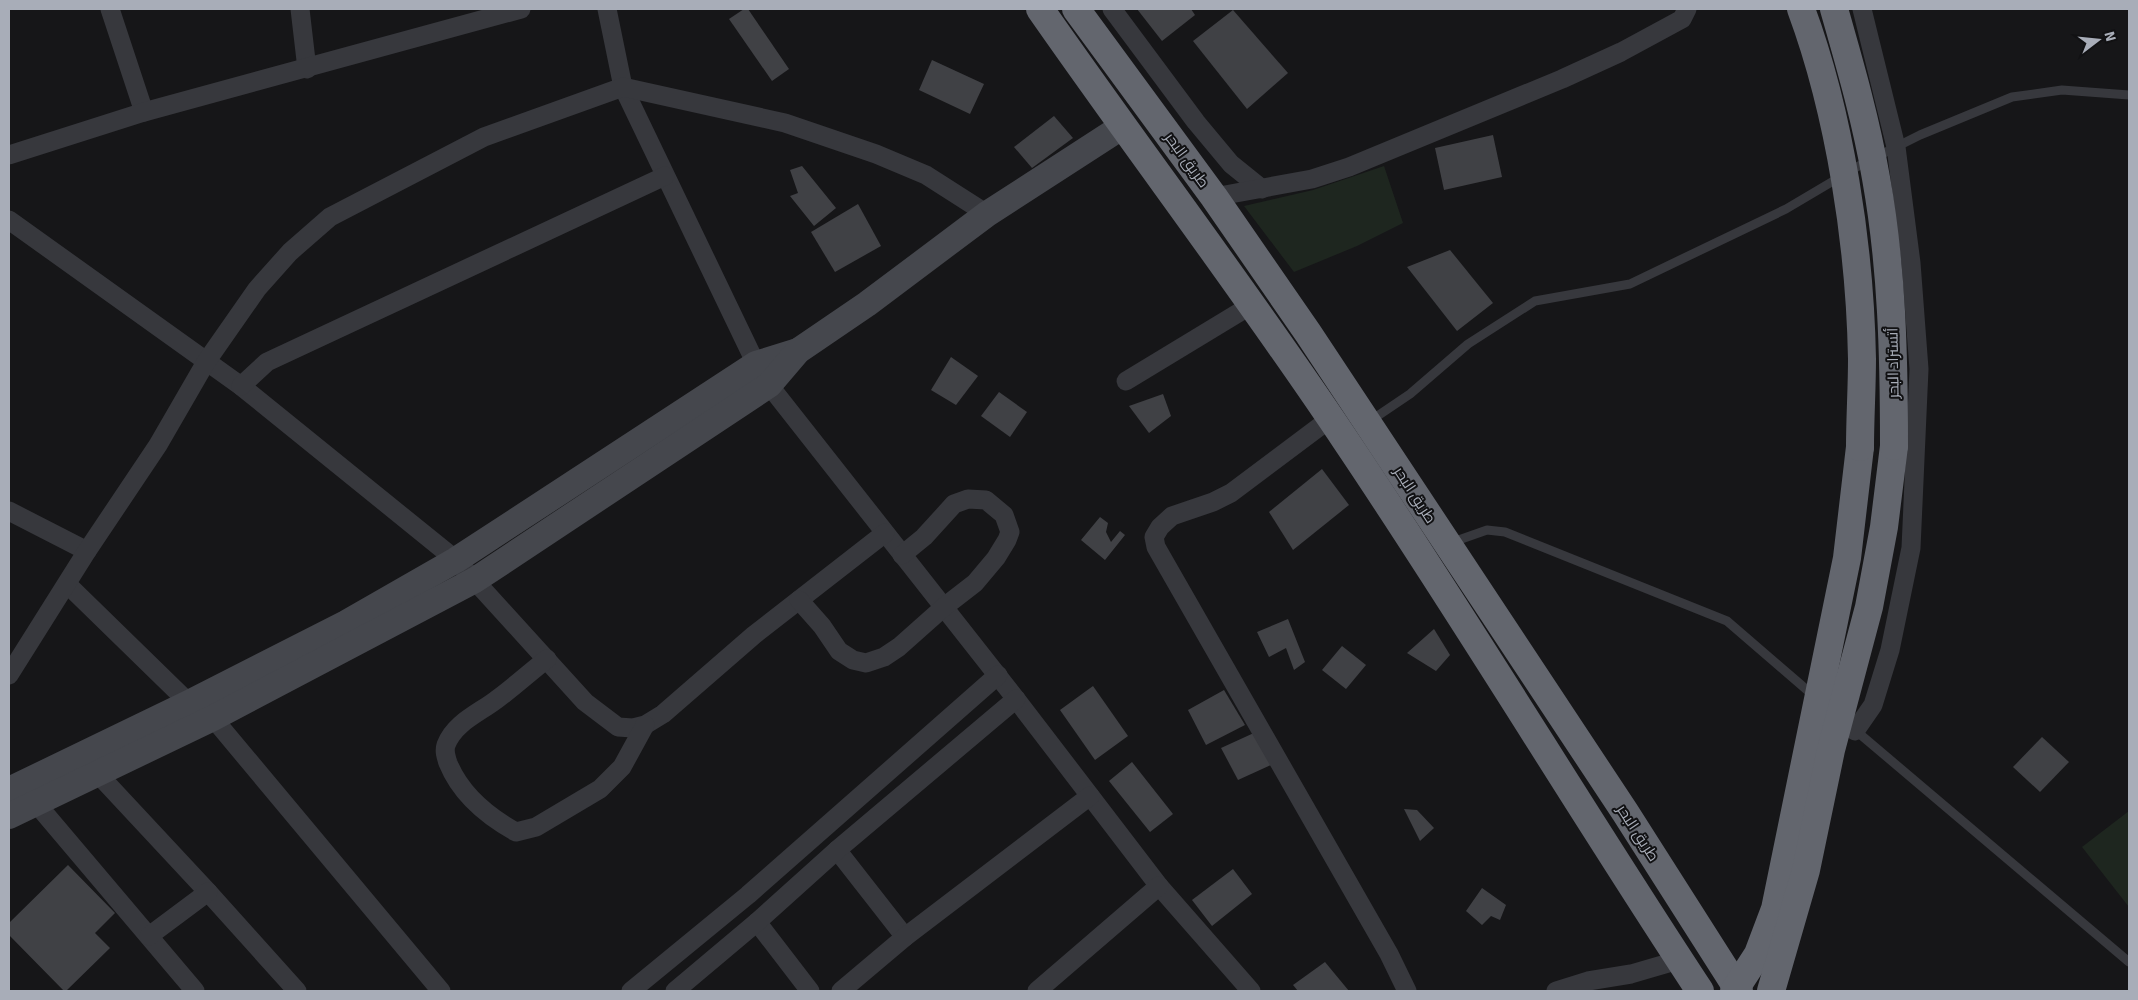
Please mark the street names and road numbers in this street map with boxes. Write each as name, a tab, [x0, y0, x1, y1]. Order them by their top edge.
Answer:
street label: طريق البحر	[1160, 128, 1213, 192]
street label: أتستراد البحر	[1882, 328, 1903, 399]
street label: طريق البحر	[1389, 463, 1440, 527]
street label: طريق البحر	[1612, 801, 1663, 865]

